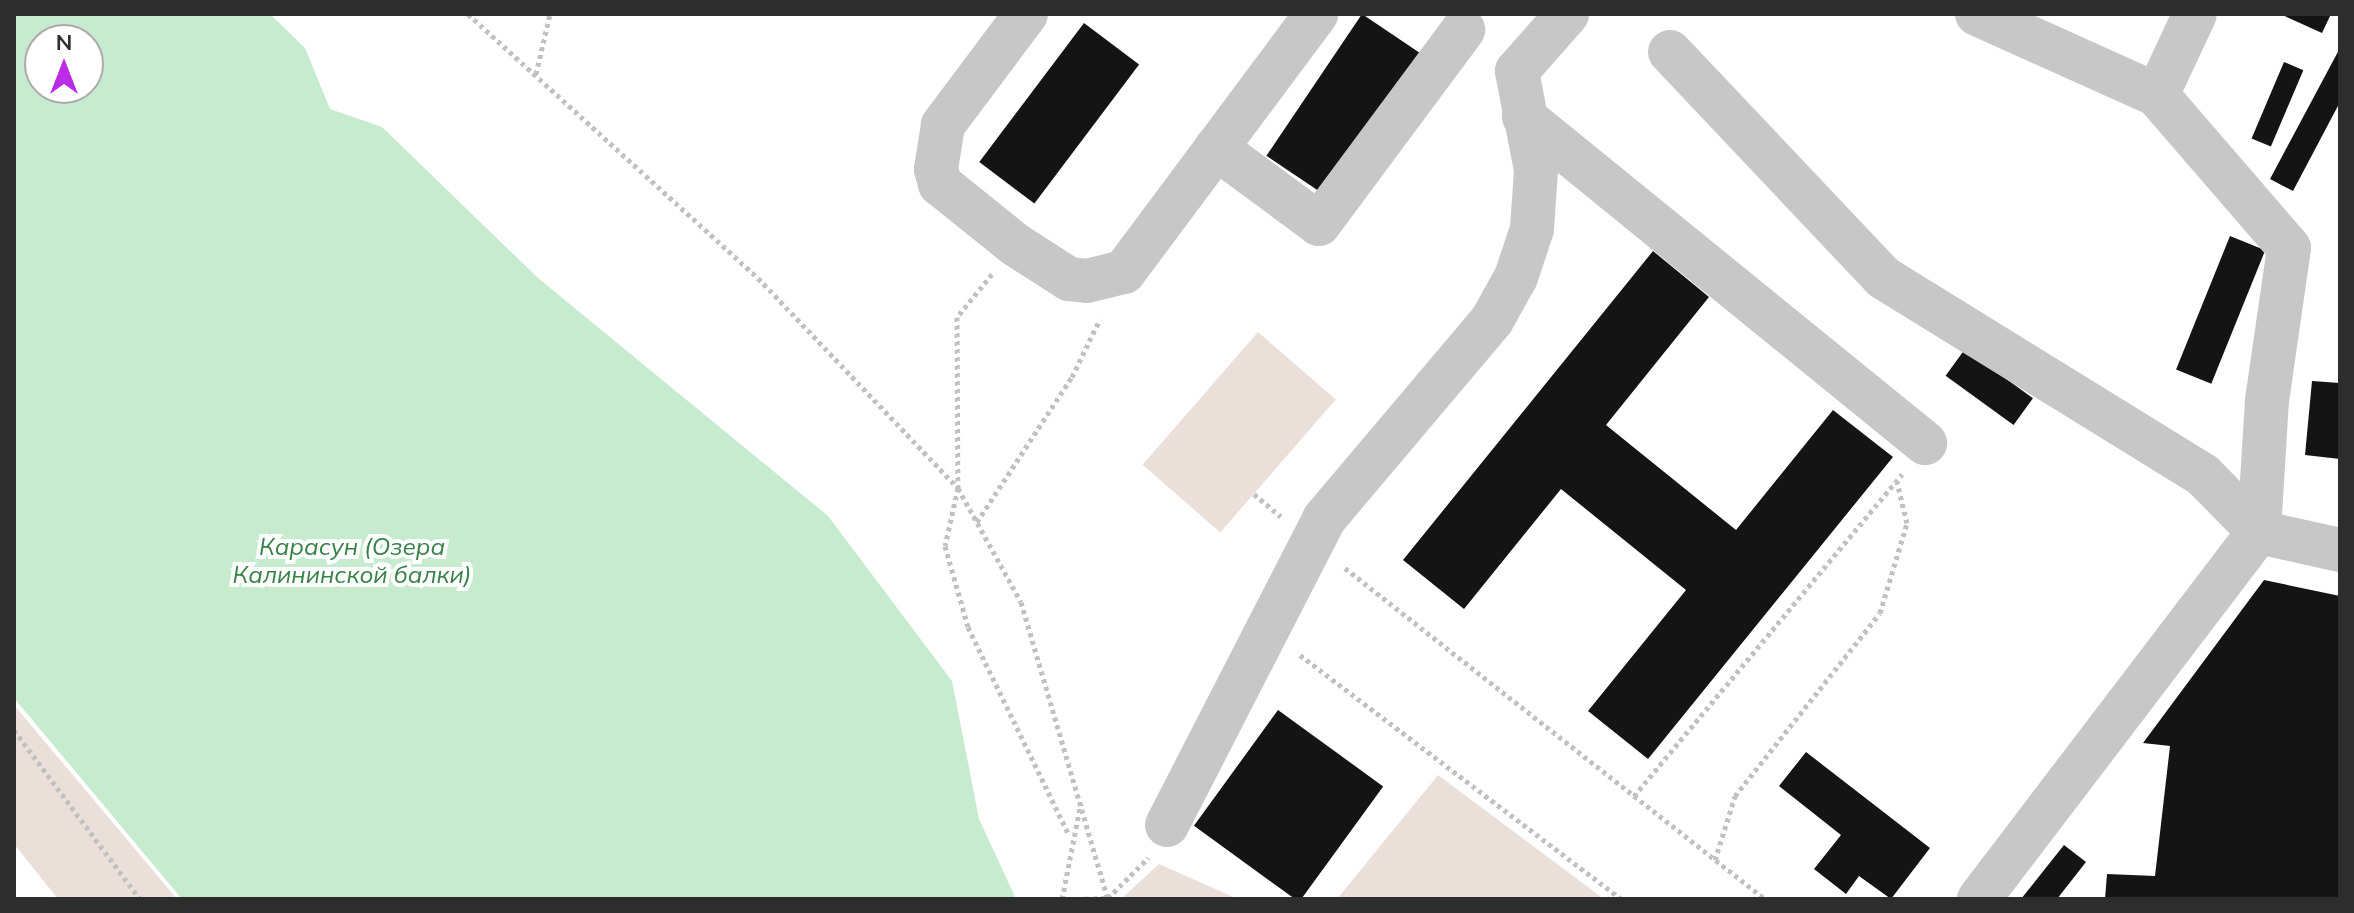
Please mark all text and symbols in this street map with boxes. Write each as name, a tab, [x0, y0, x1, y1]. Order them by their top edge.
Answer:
north arrow	[24, 24, 104, 104]
text: N	[56, 28, 72, 56]
water label: Карасун (Озера Калининской балки)	[233, 533, 471, 589]

